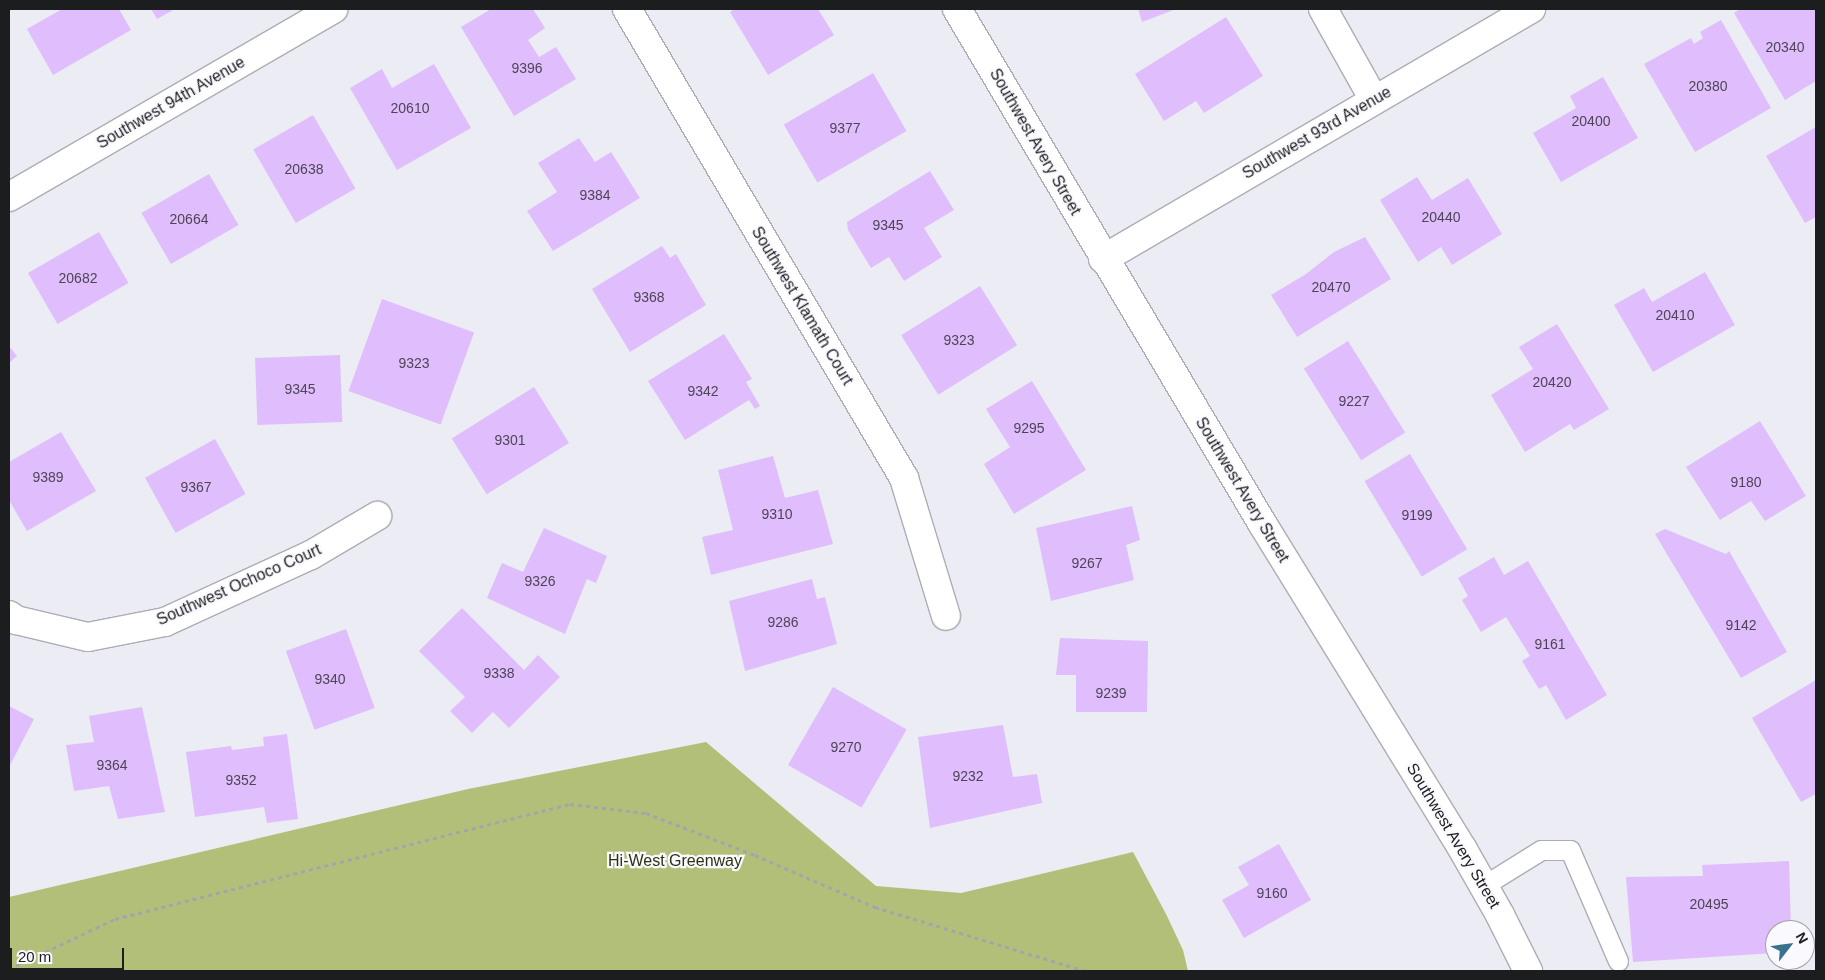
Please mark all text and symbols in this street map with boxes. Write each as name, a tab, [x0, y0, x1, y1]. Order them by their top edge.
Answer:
house number: 20340	[1766, 39, 1804, 55]
street label: Southwest 94th Avenue	[93, 53, 249, 153]
house number: 9396	[511, 60, 543, 76]
street label: Southwest Avery Street	[985, 65, 1085, 219]
house number: 20380	[1689, 78, 1727, 94]
street label: Southwest 93rd Avenue	[1239, 82, 1395, 184]
house number: 20610	[391, 100, 429, 116]
house number: 20400	[1572, 113, 1610, 129]
house number: 9377	[829, 120, 861, 136]
house number: 20638	[285, 161, 323, 177]
house number: 9384	[579, 187, 611, 203]
house number: 20440	[1422, 209, 1460, 225]
house number: 20664	[170, 211, 208, 227]
house number: 9345	[872, 217, 904, 233]
street label: Southwest Klamath Court	[747, 223, 857, 389]
house number: 20682	[59, 270, 97, 286]
house number: 20470	[1312, 279, 1350, 295]
house number: 9368	[633, 289, 665, 305]
house number: 20410	[1656, 307, 1694, 323]
house number: 9323	[943, 332, 975, 348]
house number: 9323	[398, 355, 430, 371]
house number: 20420	[1533, 374, 1571, 390]
house number: 9345	[284, 381, 316, 397]
house number: 9342	[687, 383, 719, 399]
house number: 9227	[1338, 393, 1370, 409]
street label: Southwest Avery Street	[1191, 414, 1293, 566]
house number: 9295	[1013, 420, 1045, 436]
house number: 9301	[494, 432, 526, 448]
house number: 9389	[32, 469, 64, 485]
house number: 9180	[1730, 474, 1762, 490]
house number: 9367	[180, 479, 212, 495]
house number: 9310	[761, 506, 793, 522]
house number: 9199	[1401, 507, 1433, 523]
street label: Southwest Ochoco Court	[154, 540, 324, 630]
house number: 9267	[1071, 555, 1103, 571]
house number: 9326	[524, 573, 556, 589]
house number: 9286	[767, 614, 799, 630]
house number: 9142	[1725, 617, 1757, 633]
house number: 9161	[1534, 636, 1566, 652]
house number: 9338	[483, 665, 515, 681]
house number: 9340	[314, 671, 346, 687]
house number: 9239	[1095, 685, 1127, 701]
house number: 9270	[830, 739, 862, 755]
house number: 9364	[96, 757, 128, 773]
street label: Southwest Avery Street	[1402, 760, 1504, 912]
house number: 9232	[952, 768, 984, 784]
house number: 9352	[225, 772, 257, 788]
park label: Hi-West Greenway	[608, 851, 742, 871]
house number: 9160	[1256, 885, 1288, 901]
house number: 20495	[1690, 896, 1728, 912]
north arrow	[1765, 920, 1815, 970]
text: N	[1793, 930, 1812, 946]
scale bar	[12, 938, 126, 970]
text: 20 m	[18, 948, 51, 965]

